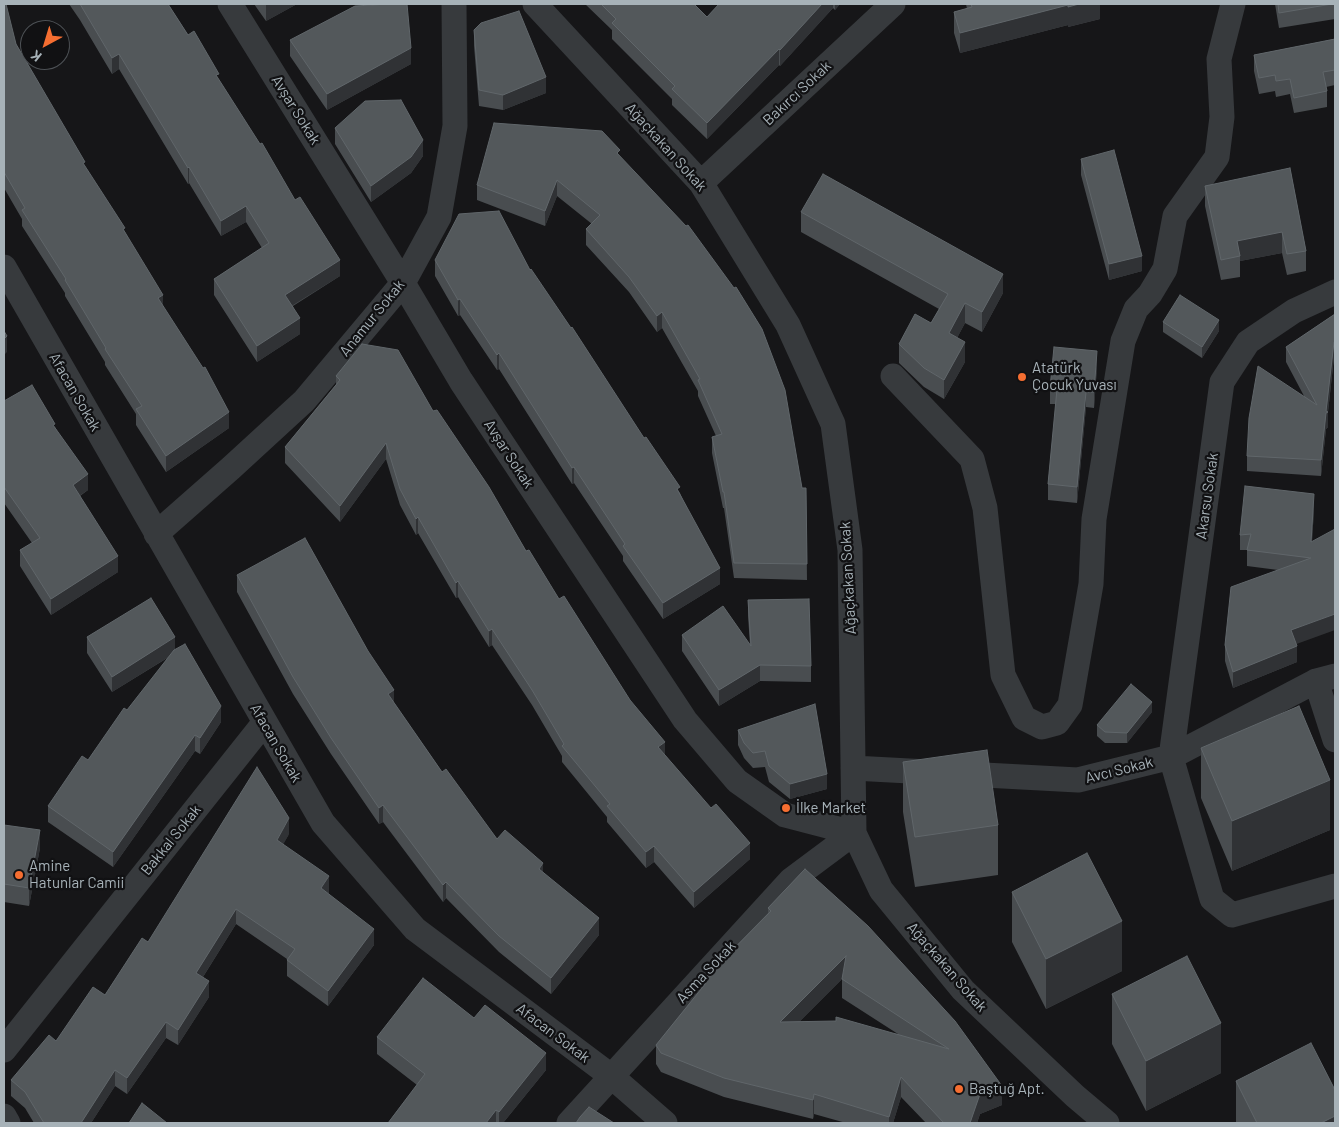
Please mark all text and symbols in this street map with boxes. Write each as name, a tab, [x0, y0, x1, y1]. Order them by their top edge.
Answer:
north arrow	[20, 20, 70, 70]
text: K	[27, 47, 45, 66]
street label: Bakırcı Sokak	[759, 57, 835, 129]
street label: Avşar Sokak	[268, 72, 324, 148]
street label: Ağaçkakan Sokak	[622, 99, 710, 195]
street label: Anamur Sokak	[336, 276, 408, 360]
street label: Afacan Sokak	[45, 350, 105, 434]
place label: Atatürk Çocuk Yuvası	[1032, 359, 1117, 394]
marker: Atatürk Çocuk Yuvası	[1016, 371, 1028, 383]
street label: Avşar Sokak	[480, 416, 538, 492]
street label: Akarsu Sokak	[1192, 452, 1222, 540]
street label: Ağaçkakan Sokak	[836, 521, 860, 635]
street label: Afacan Sokak	[246, 701, 306, 785]
street label: Avcı Sokak	[1083, 753, 1155, 787]
place label: İlke Market	[796, 799, 866, 817]
street label: Bakkal Sokak	[137, 801, 205, 879]
marker: İlke Market	[780, 802, 792, 814]
place label: Amine Hatunlar Camii	[29, 857, 124, 892]
marker: Amine Hatunlar Camii	[13, 869, 25, 881]
street label: Ağaçkakan Sokak	[903, 918, 991, 1016]
street label: Asma Sokak	[673, 937, 739, 1007]
street label: Afacan Sokak	[513, 999, 593, 1067]
place label: Baştuğ Apt.	[969, 1080, 1045, 1098]
marker: Baştuğ Apt.	[953, 1083, 965, 1095]

